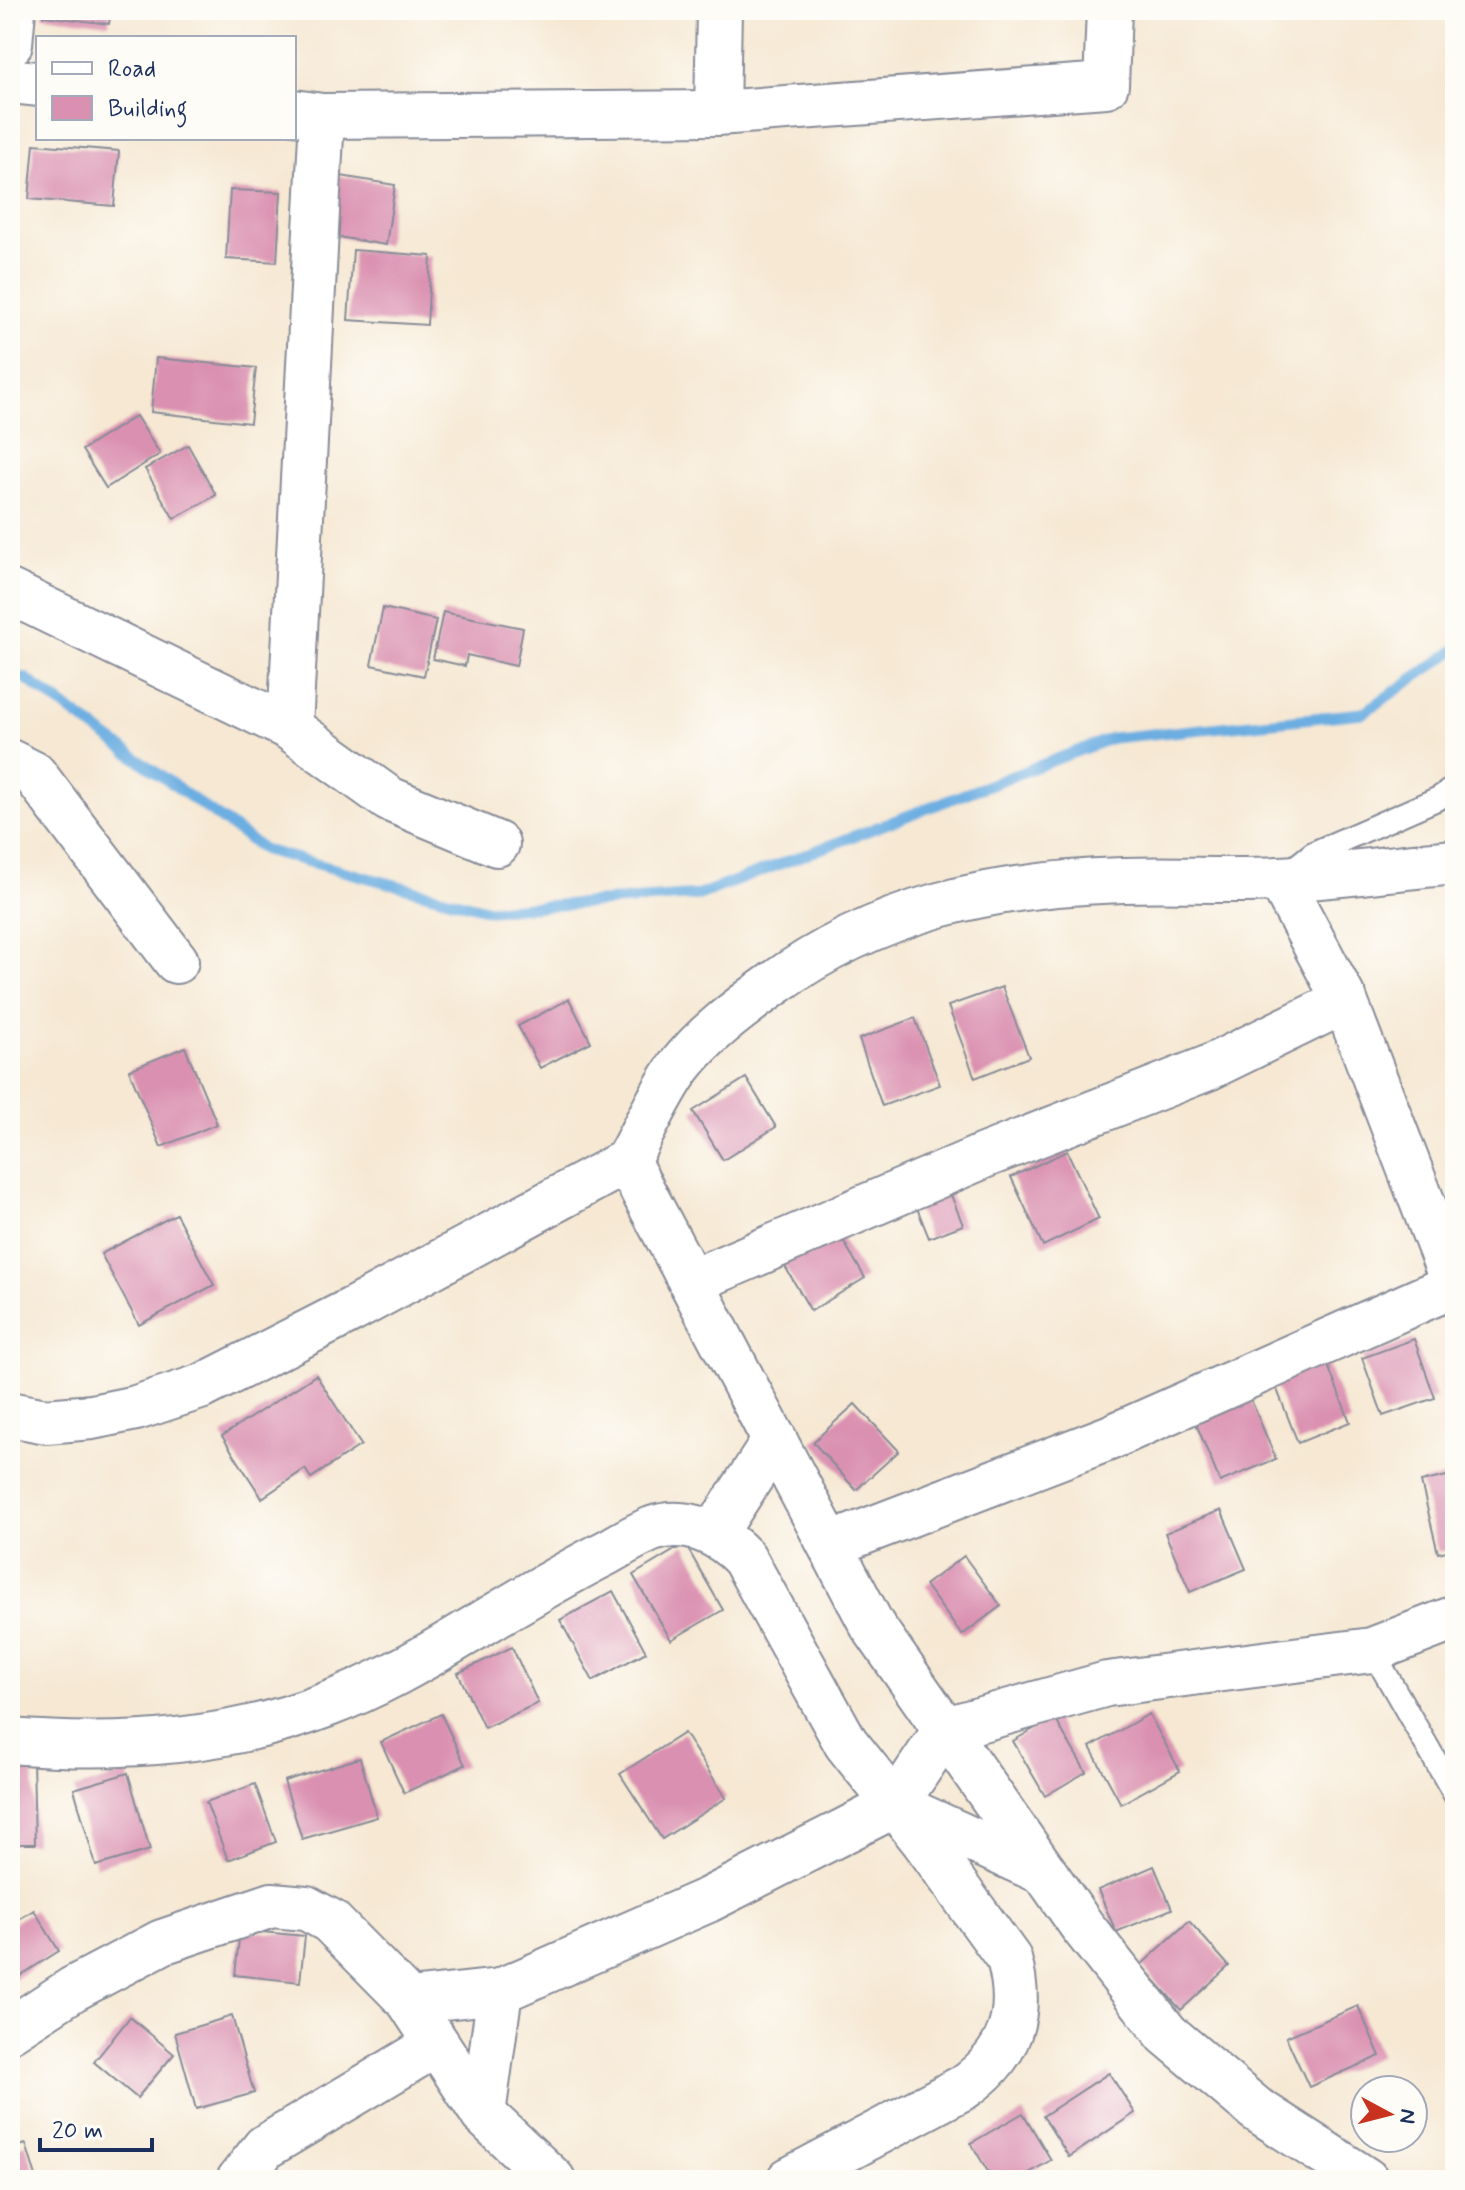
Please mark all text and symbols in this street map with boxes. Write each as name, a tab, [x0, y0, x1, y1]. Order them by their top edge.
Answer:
legend	[36, 36, 296, 140]
text: Road	[108, 54, 156, 85]
text: Building	[108, 94, 188, 128]
north arrow	[1349, 2074, 1429, 2154]
scale bar	[40, 2102, 152, 2152]
text: N	[1392, 2107, 1422, 2125]
text: 20 m	[52, 2116, 103, 2147]

